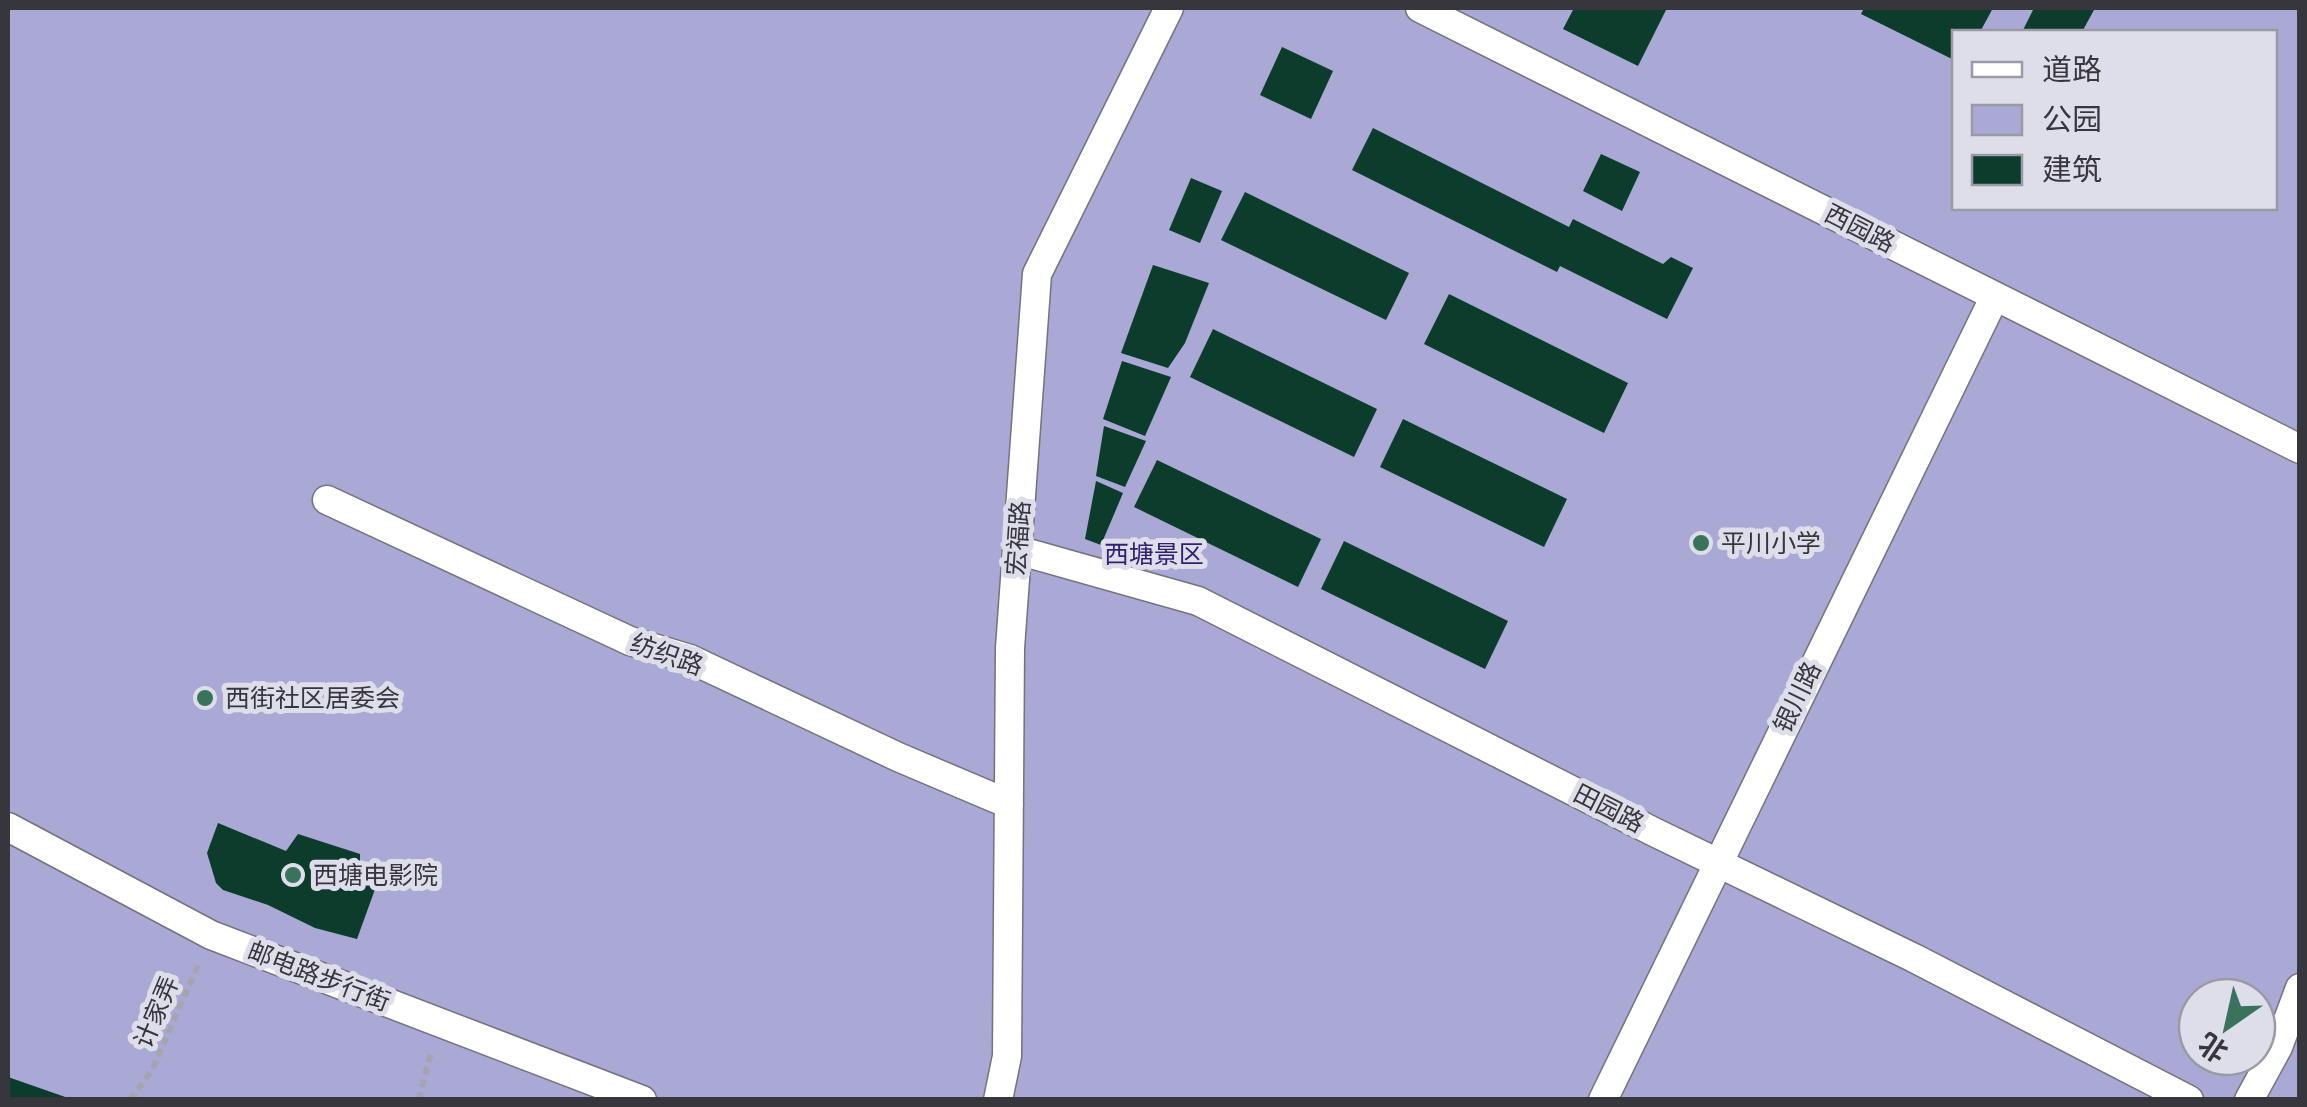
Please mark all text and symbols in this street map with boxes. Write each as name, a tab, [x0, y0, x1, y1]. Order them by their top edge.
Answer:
legend	[1952, 30, 2277, 210]
text: 道路	[2042, 50, 2102, 88]
text: 公园	[2042, 100, 2102, 138]
text: 建筑	[2042, 150, 2102, 188]
street label: 西园路	[1820, 197, 1901, 258]
street label: 宏福路	[999, 499, 1036, 576]
place label: 平川小学	[1721, 527, 1821, 558]
marker: 平川小学	[1690, 532, 1712, 554]
park label: 西塘景区	[1104, 538, 1204, 569]
street label: 纺织路	[627, 626, 708, 681]
street label: 银川路	[1766, 656, 1827, 737]
place label: 西街社区居委会	[225, 682, 400, 713]
marker: 西街社区居委会	[194, 687, 216, 709]
street label: 田园路	[1569, 777, 1650, 838]
place label: 西塘电影院	[313, 859, 438, 890]
marker: 西塘电影院	[282, 864, 304, 886]
street label: 邮电路步行街	[244, 934, 395, 1017]
street label: 计家弄	[127, 971, 184, 1052]
north arrow	[2177, 977, 2277, 1077]
text: 北	[2191, 1026, 2234, 1070]

